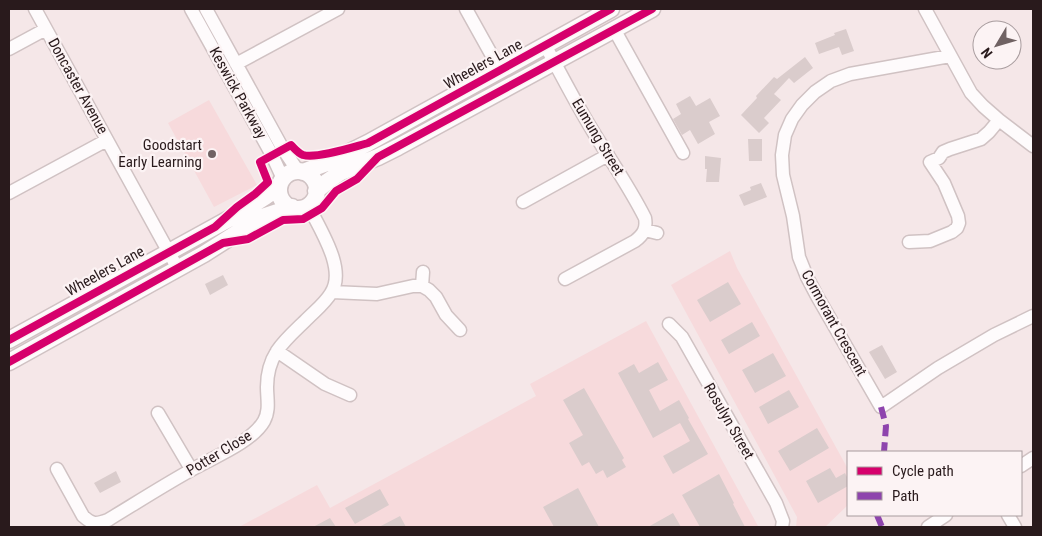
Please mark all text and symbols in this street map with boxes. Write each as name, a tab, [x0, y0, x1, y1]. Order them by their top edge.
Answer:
north arrow	[972, 20, 1022, 70]
street label: Doncaster Avenue	[44, 35, 112, 137]
street label: Wheelers Lane	[441, 35, 525, 93]
street label: Keswick Parkway	[205, 44, 271, 142]
text: N	[978, 45, 996, 61]
street label: Eumung Street	[568, 95, 628, 179]
place label: Goodstart Early Learning	[118, 136, 202, 171]
marker: Goodstart Early Learning	[206, 148, 218, 160]
street label: Wheelers Lane	[63, 242, 147, 300]
street label: Cormorant Crescent	[797, 267, 871, 379]
street label: Rosulyn Street	[700, 380, 758, 462]
street label: Potter Close	[183, 426, 255, 480]
legend	[847, 451, 1022, 516]
text: Cycle path	[892, 462, 954, 480]
text: Path	[892, 487, 919, 505]

